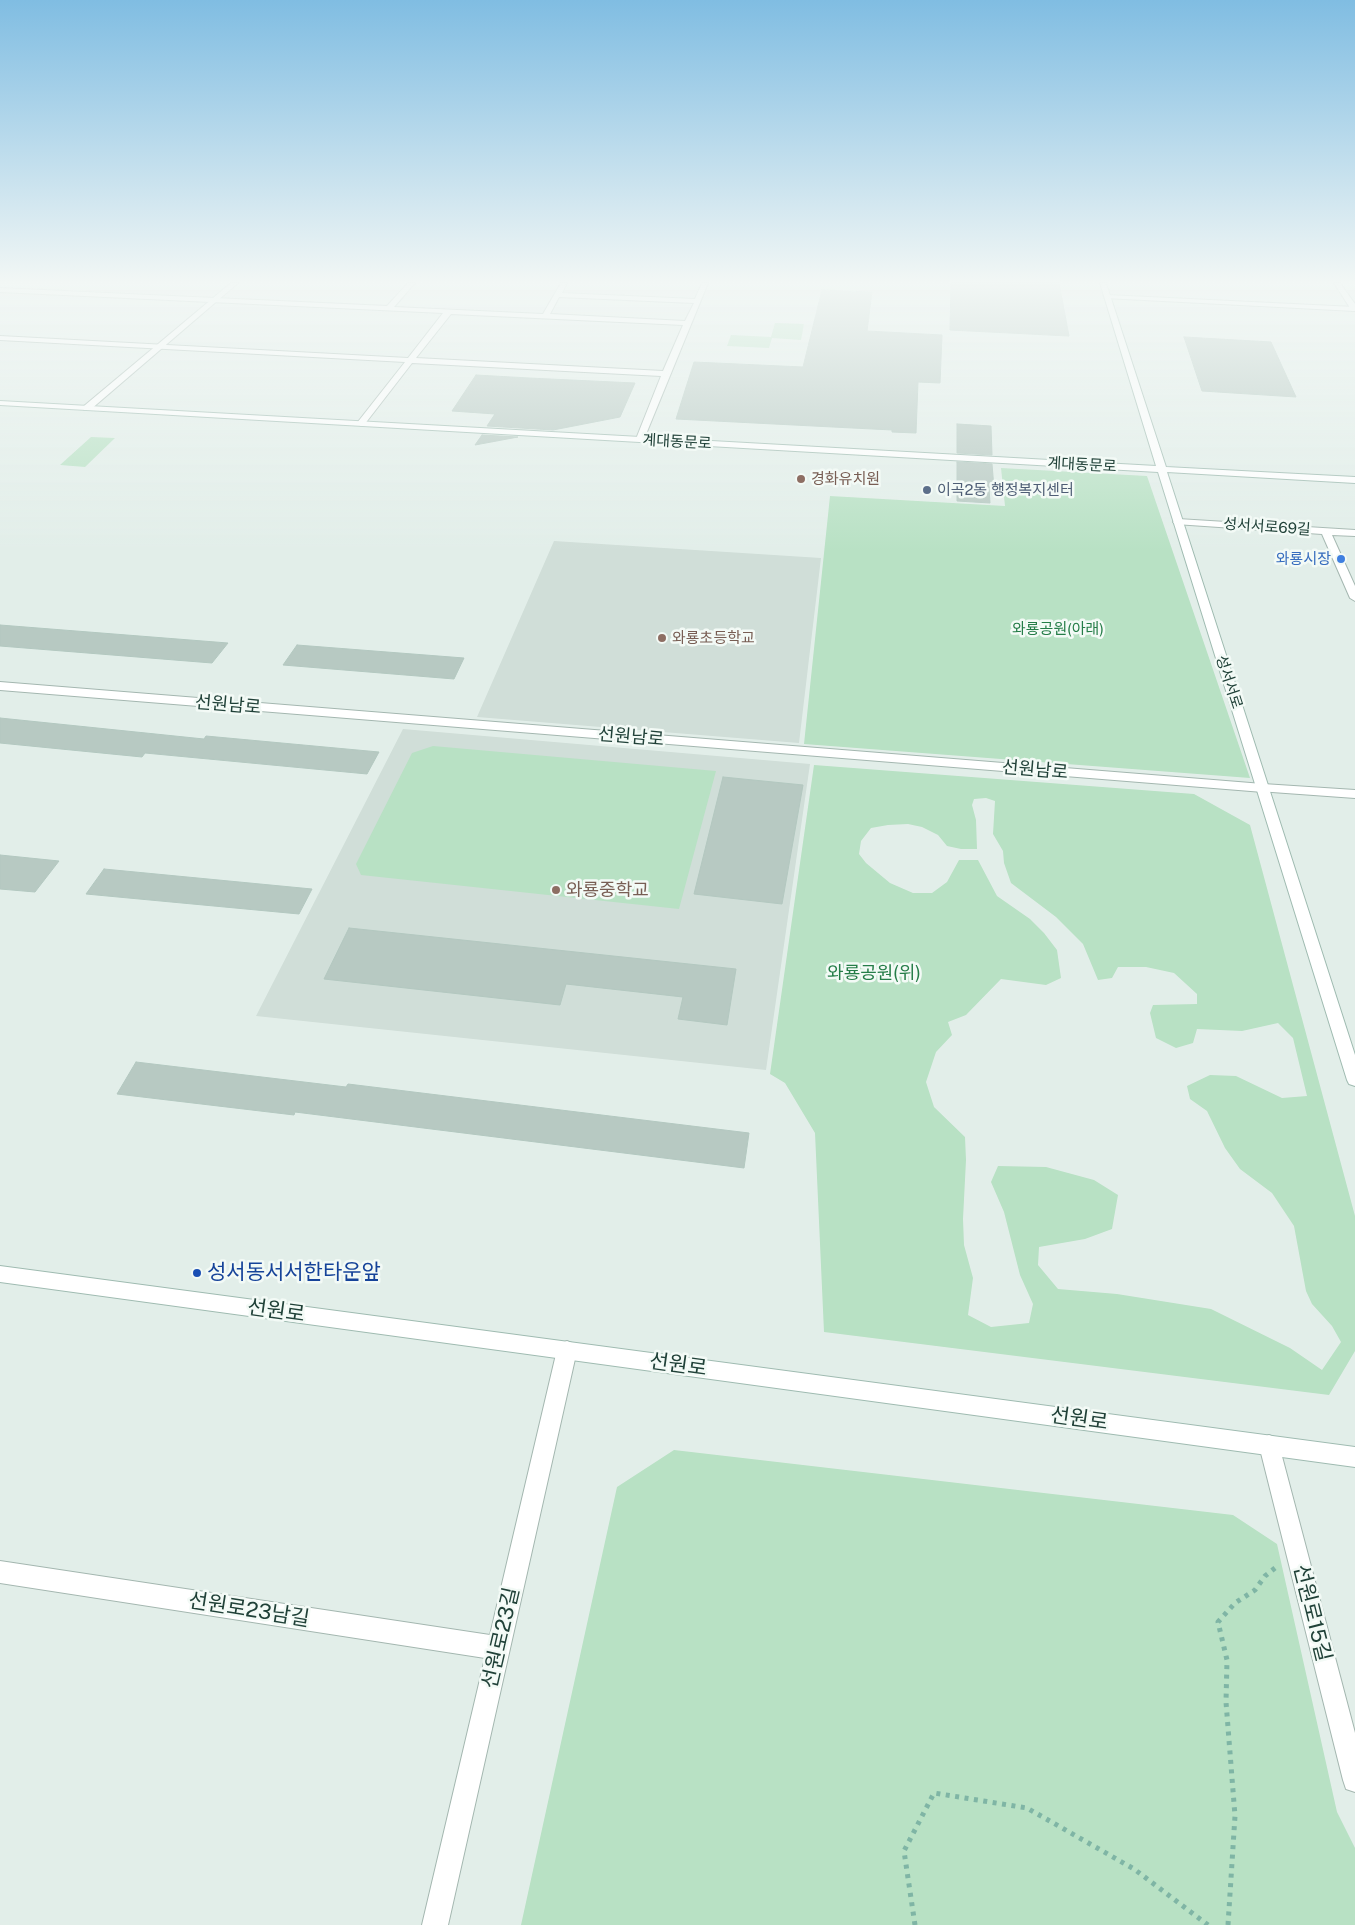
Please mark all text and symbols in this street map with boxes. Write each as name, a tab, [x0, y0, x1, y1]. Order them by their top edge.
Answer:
street label: 계대동문로	[642, 431, 712, 453]
street label: 계대동문로	[1047, 454, 1117, 476]
place label: 경화유치원	[811, 470, 880, 488]
marker: 경화유치원	[795, 473, 807, 485]
place label: 이곡2동 행정복지센터	[937, 481, 1074, 499]
marker: 이곡2동 행정복지센터	[921, 484, 933, 496]
street label: 성서서로69길	[1223, 515, 1311, 539]
place label: 와룡시장	[1276, 550, 1331, 568]
marker: 와룡시장	[1335, 553, 1347, 565]
park label: 와룡공원(아래)	[1012, 620, 1104, 638]
place label: 와룡초등학교	[672, 629, 755, 647]
marker: 와룡초등학교	[656, 632, 668, 644]
street label: 성서서로	[1212, 653, 1246, 711]
street label: 선원남로	[194, 691, 262, 719]
street label: 선원남로	[597, 723, 665, 751]
street label: 선원남로	[1001, 756, 1069, 784]
place label: 와룡중학교	[566, 879, 649, 901]
marker: 와룡중학교	[550, 884, 562, 896]
park label: 와룡공원(위)	[827, 962, 921, 984]
place label: 성서동서서한타운앞	[207, 1260, 381, 1286]
marker: 성서동서서한타운앞	[191, 1267, 203, 1279]
street label: 선원로	[246, 1294, 306, 1328]
street label: 선원로	[648, 1348, 708, 1382]
street label: 선원로	[1049, 1402, 1109, 1436]
street label: 선원로15길	[1288, 1562, 1336, 1664]
street label: 선원로23길	[477, 1585, 525, 1691]
street label: 선원로23남길	[187, 1588, 311, 1632]

